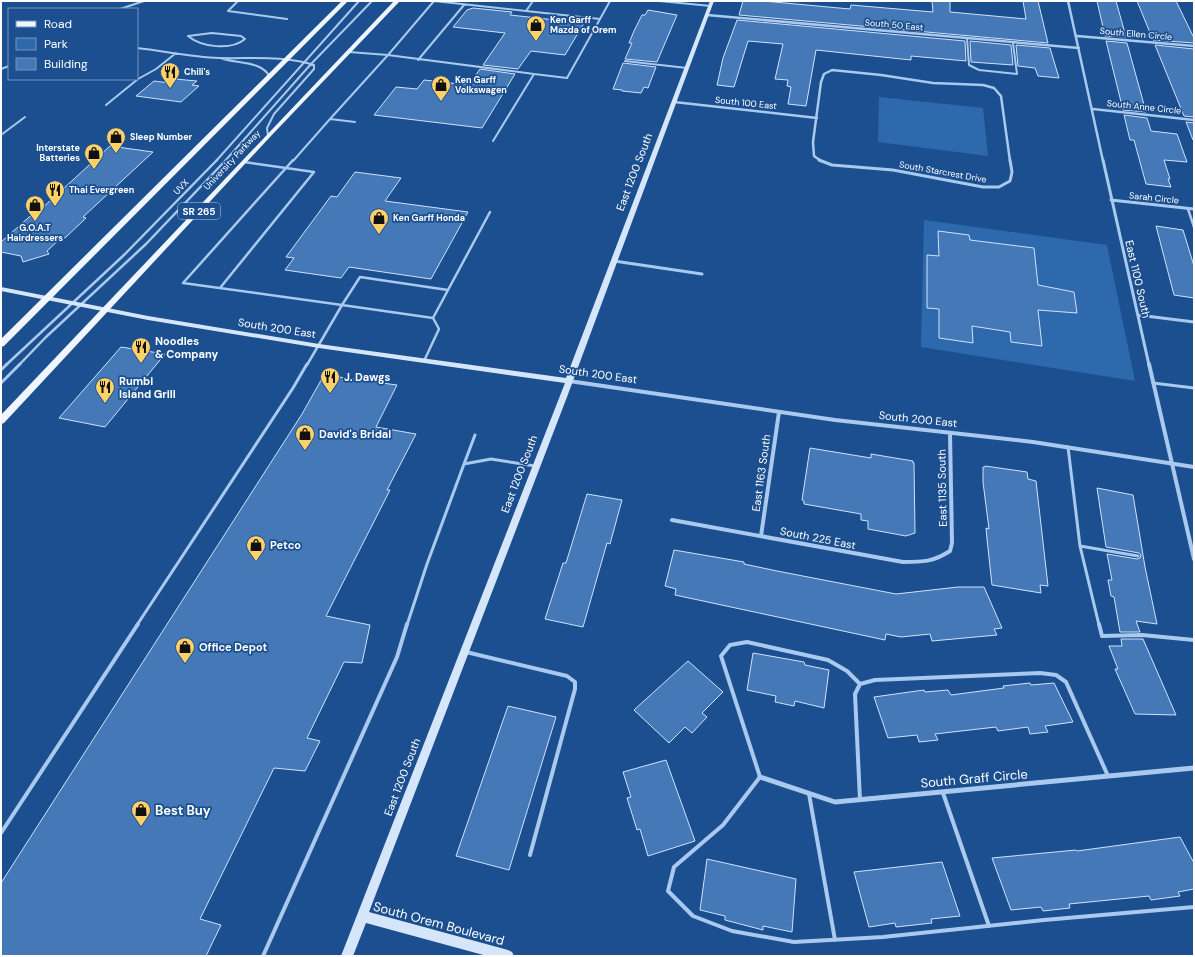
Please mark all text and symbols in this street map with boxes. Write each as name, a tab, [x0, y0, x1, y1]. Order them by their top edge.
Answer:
legend	[8, 8, 138, 80]
shop icon: Ken Garff Mazda of Orem	[525, 14, 547, 42]
place label: Ken Garff Mazda of Orem	[550, 14, 616, 36]
text: Road	[44, 16, 72, 32]
street label: South 50 East	[864, 16, 924, 34]
street label: South Ellen Circle	[1099, 25, 1173, 43]
text: Park	[44, 36, 68, 52]
text: Building	[44, 56, 88, 72]
restaurant icon: Chili's	[159, 61, 181, 89]
place label: Chili's	[184, 66, 210, 78]
shop icon: Ken Garff Volkswagen	[430, 74, 452, 102]
place label: Ken Garff Volkswagen	[455, 74, 507, 96]
street label: South 100 East	[714, 94, 778, 112]
street label: South Anne Circle	[1106, 97, 1182, 117]
shop icon: Sleep Number	[105, 126, 127, 154]
street label: University Parkway	[201, 127, 263, 193]
place label: Sleep Number	[130, 131, 193, 143]
street label: East 1200 South	[613, 131, 655, 213]
place label: Interstate Batteries	[36, 142, 81, 164]
shop icon: Interstate Batteries	[83, 142, 105, 170]
street label: South Starcrest Drive	[898, 158, 988, 186]
street label: UVX	[171, 176, 192, 197]
restaurant icon: Thai Evergreen	[44, 179, 66, 207]
place label: Thai Evergreen	[69, 184, 134, 196]
street label: Sarah Circle	[1129, 189, 1179, 207]
shop icon: G.O.A.T Hairdressers	[24, 194, 46, 222]
road number: SR 265	[178, 203, 220, 219]
shop icon: Ken Garff Honda	[368, 207, 390, 235]
place label: Ken Garff Honda	[393, 212, 465, 224]
place label: G.O.A.T Hairdressers	[7, 222, 63, 244]
street label: East 1100 South	[1122, 239, 1154, 319]
street label: South 200 East	[237, 315, 317, 341]
place label: Noodles & Company	[155, 334, 219, 361]
restaurant icon: Noodles & Company	[130, 336, 152, 364]
street label: South 200 East	[558, 362, 638, 386]
restaurant icon: J. Dawgs	[319, 366, 341, 394]
place label: J. Dawgs	[344, 370, 391, 384]
place label: Rumbi Island Grill	[119, 374, 176, 401]
restaurant icon: Rumbi Island Grill	[94, 376, 116, 404]
street label: South 200 East	[878, 408, 958, 430]
shop icon: David's Bridal	[294, 423, 316, 451]
place label: David's Bridal	[319, 427, 391, 441]
street label: East 1200 South	[498, 433, 540, 515]
street label: East 1163 South	[749, 434, 773, 512]
street label: East 1135 South	[934, 449, 950, 527]
street label: South 225 East	[779, 524, 857, 552]
shop icon: Petco	[245, 534, 267, 562]
place label: Petco	[270, 538, 301, 552]
shop icon: Office Depot	[174, 636, 196, 664]
place label: Office Depot	[199, 640, 267, 654]
street label: East 1200 South	[381, 736, 423, 818]
street label: South Graff Circle	[920, 765, 1028, 792]
shop icon: Best Buy	[130, 799, 152, 827]
place label: Best Buy	[155, 802, 211, 819]
street label: South Orem Boulevard	[371, 898, 506, 949]

